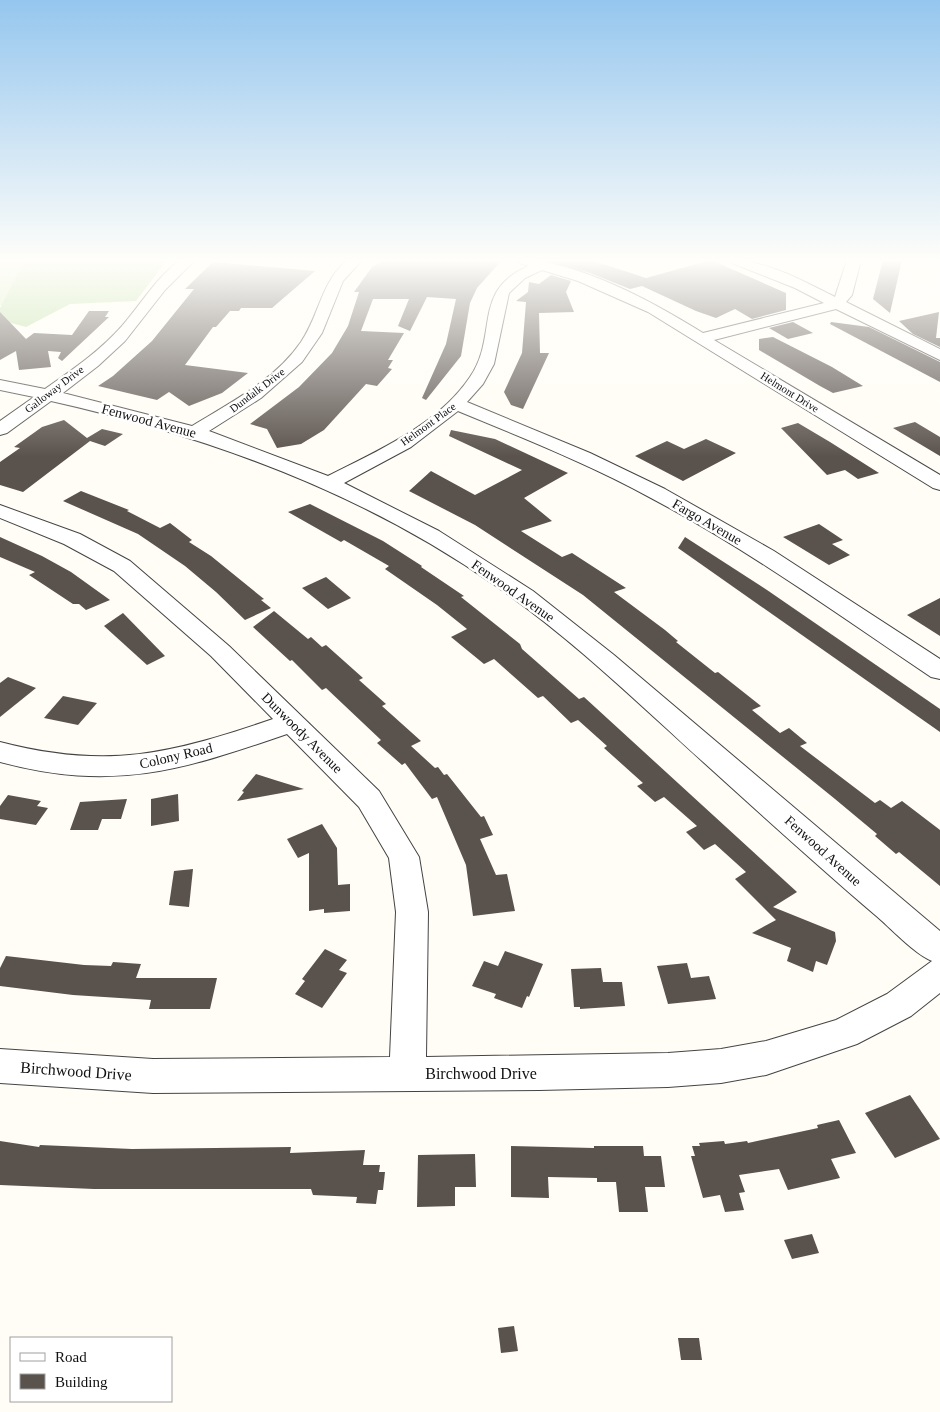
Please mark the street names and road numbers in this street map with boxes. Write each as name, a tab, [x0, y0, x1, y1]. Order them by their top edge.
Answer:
street label: Galloway Drive	[22, 363, 86, 415]
street label: Dundalk Drive	[227, 365, 287, 415]
street label: Helmont Drive	[759, 369, 821, 415]
street label: Helmont Place	[398, 400, 458, 448]
street label: Fenwood Avenue	[100, 401, 198, 441]
street label: Fargo Avenue	[670, 496, 744, 548]
street label: Fenwood Avenue	[469, 557, 557, 625]
street label: Dunwoody Avenue	[259, 690, 345, 776]
street label: Colony Road	[138, 740, 214, 772]
street label: Fenwood Avenue	[782, 813, 864, 889]
street label: Birchwood Drive	[20, 1059, 132, 1083]
street label: Birchwood Drive	[425, 1065, 537, 1082]

